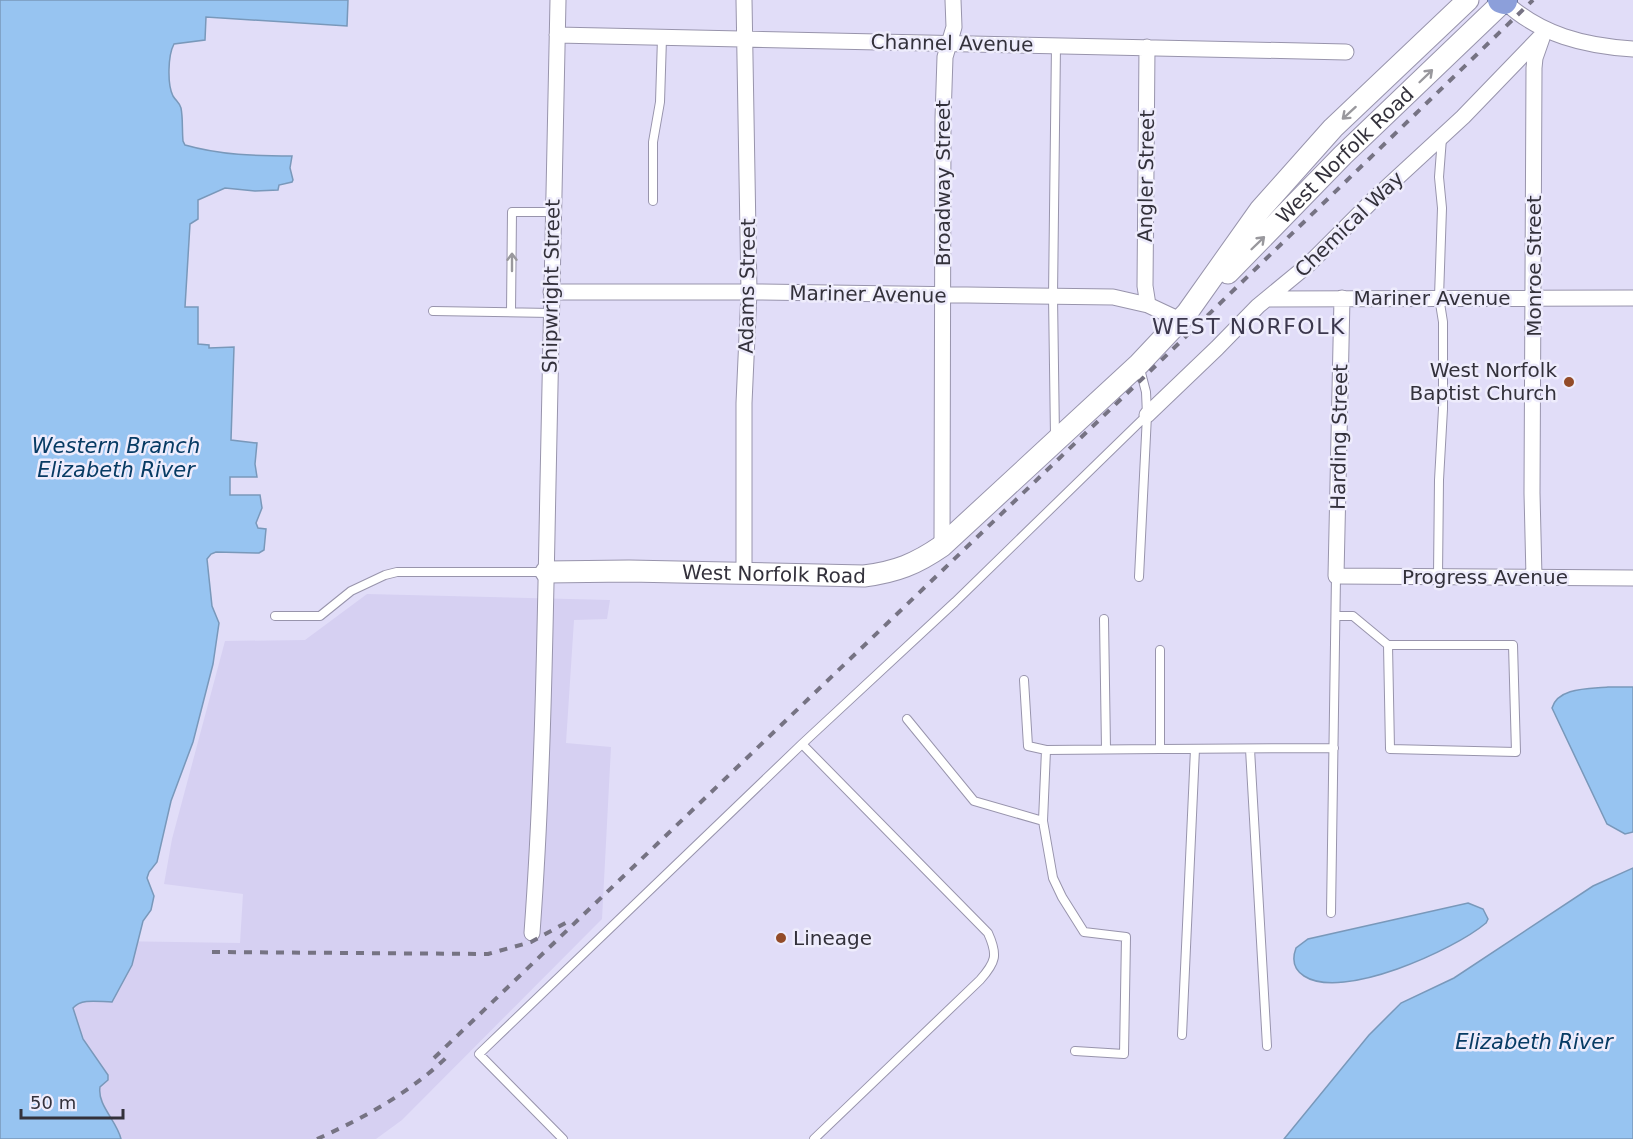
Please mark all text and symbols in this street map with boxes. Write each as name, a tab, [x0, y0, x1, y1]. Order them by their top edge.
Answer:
street label: Channel Avenue	[870, 30, 1034, 56]
one-way arrow	[1419, 68, 1434, 83]
street label: West Norfolk Road	[1271, 82, 1419, 228]
street label: Broadway Street	[931, 100, 955, 266]
one-way arrow	[1342, 106, 1357, 120]
street label: Angler Street	[1133, 110, 1159, 242]
street label: Chemical Way	[1290, 166, 1408, 282]
street label: Monroe Street	[1522, 195, 1546, 337]
street label: Shipwright Street	[537, 199, 565, 373]
street label: Adams Street	[734, 218, 760, 354]
one-way arrow	[1251, 235, 1266, 250]
one-way arrow	[506, 253, 518, 273]
street label: Mariner Avenue	[789, 281, 947, 307]
street label: Mariner Avenue	[1353, 286, 1511, 310]
district label: WEST NORFOLK	[1152, 314, 1346, 339]
place label: West Norfolk Baptist Church	[1410, 358, 1557, 405]
street label: Harding Street	[1326, 364, 1352, 510]
marker: West Norfolk Baptist Church	[1562, 375, 1576, 389]
water label: Western Branch Elizabeth River	[32, 434, 200, 482]
street label: West Norfolk Road	[682, 560, 866, 588]
street label: Progress Avenue	[1402, 565, 1568, 589]
place label: Lineage	[793, 926, 872, 950]
marker: Lineage	[774, 931, 788, 945]
water label: Elizabeth River	[1455, 1030, 1614, 1054]
scale bar	[21, 1082, 123, 1120]
text: 50 m	[30, 1092, 76, 1113]

